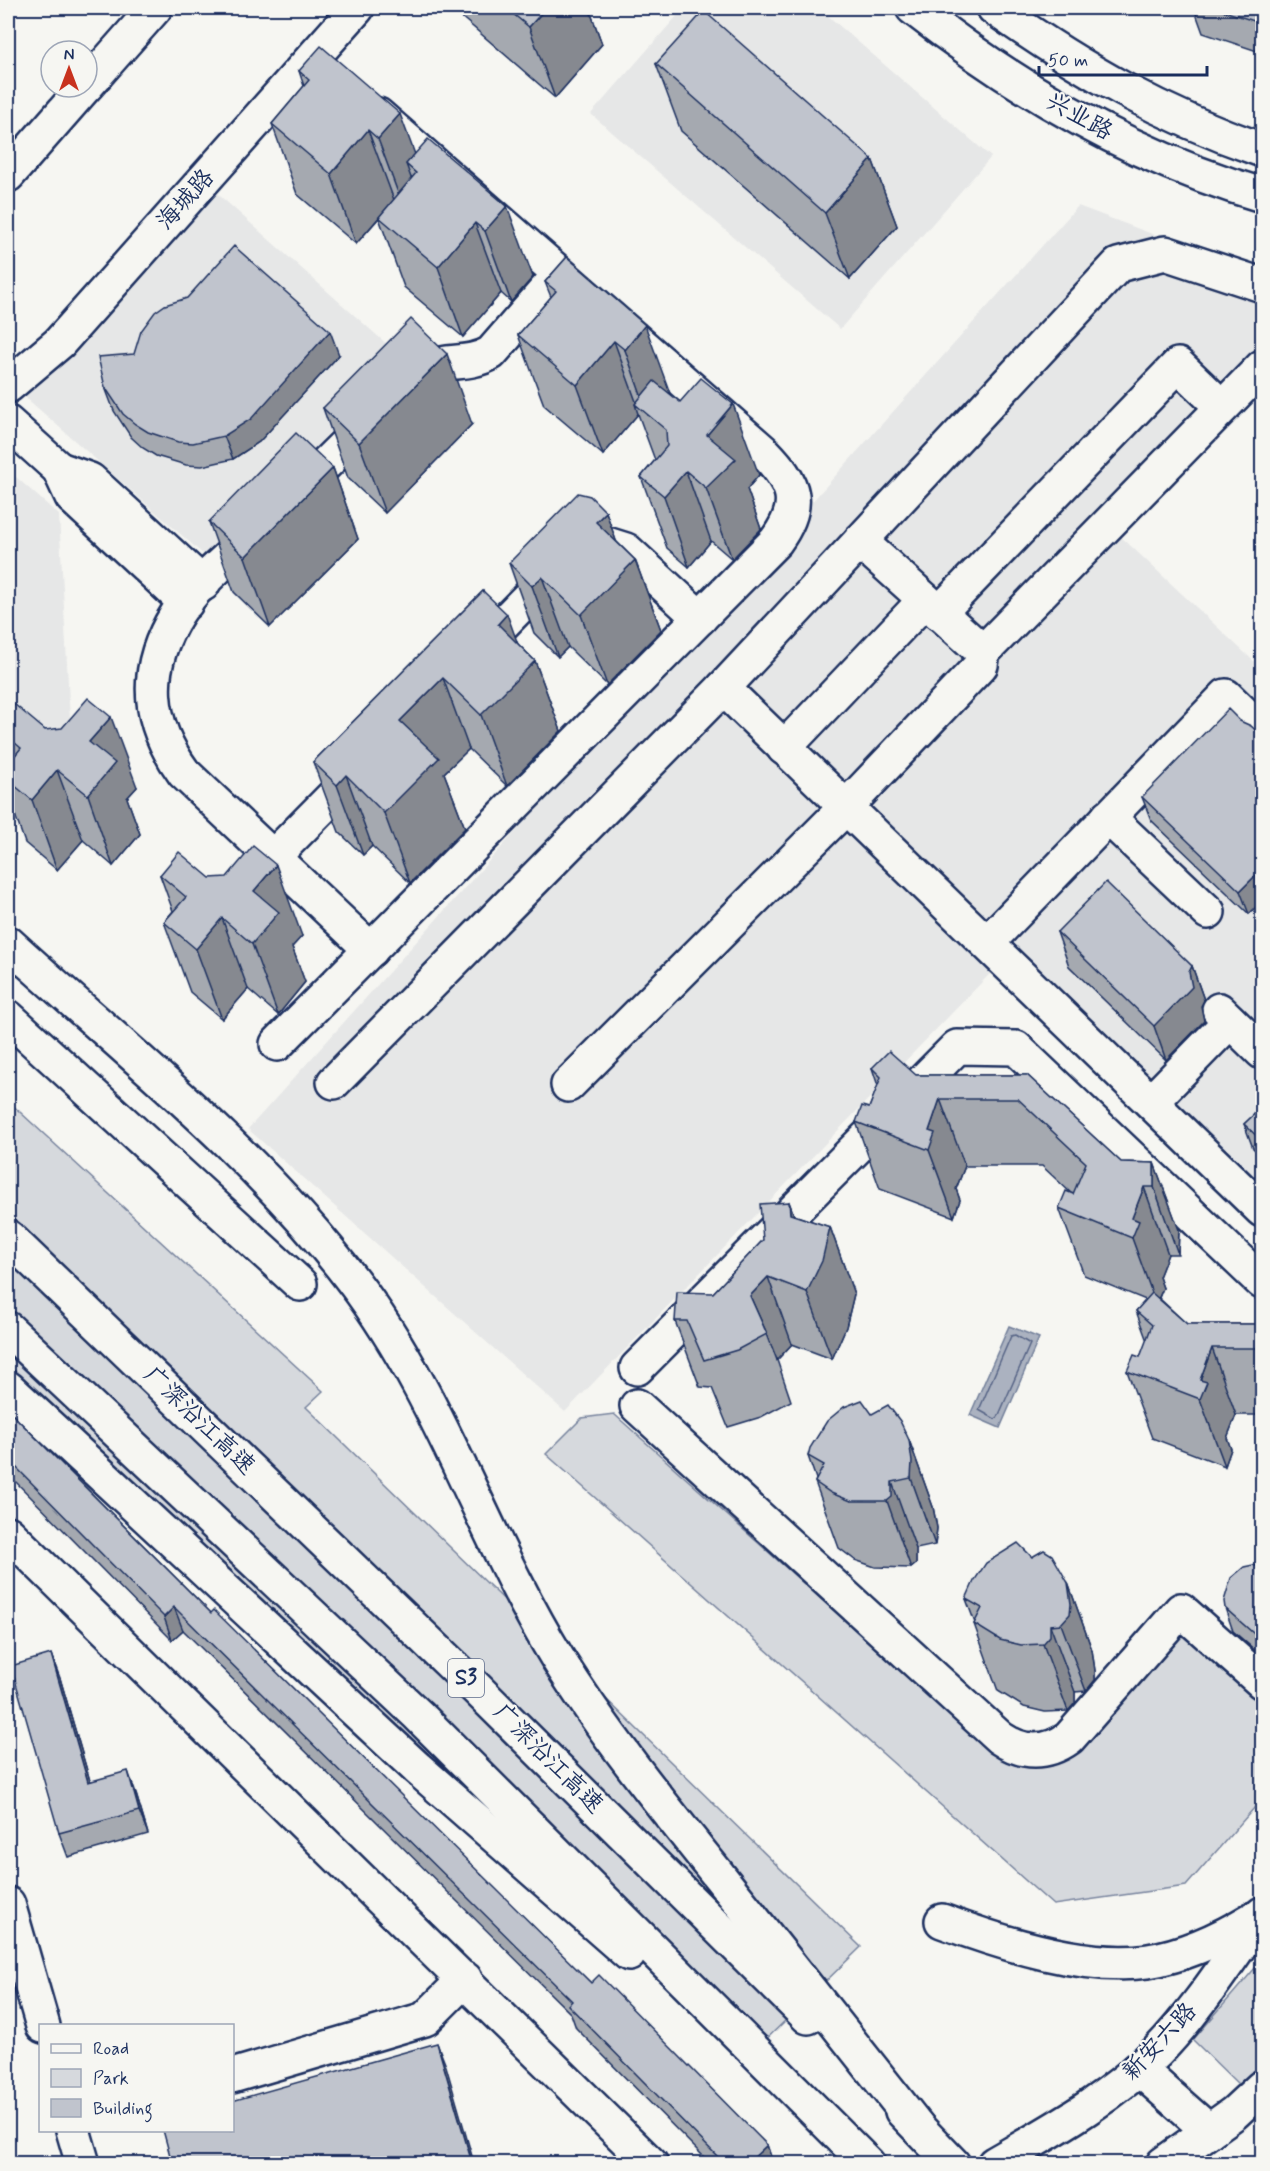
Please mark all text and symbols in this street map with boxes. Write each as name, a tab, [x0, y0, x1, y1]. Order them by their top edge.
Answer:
north arrow	[39, 39, 99, 99]
scale bar	[1039, 39, 1207, 77]
text: N	[64, 45, 74, 66]
text: 50 m	[1048, 49, 1088, 73]
street label: 兴业路	[1040, 86, 1118, 148]
street label: 海城路	[150, 163, 222, 237]
street label: 广深沿江高速	[136, 1360, 262, 1482]
road number: S3	[448, 1659, 484, 1697]
street label: 广深沿江高速	[486, 1697, 610, 1821]
street label: 新安六路	[1116, 1996, 1204, 2088]
legend	[39, 2024, 234, 2132]
text: Road	[93, 2037, 129, 2061]
text: Park	[93, 2067, 129, 2091]
text: Building	[93, 2097, 153, 2123]

